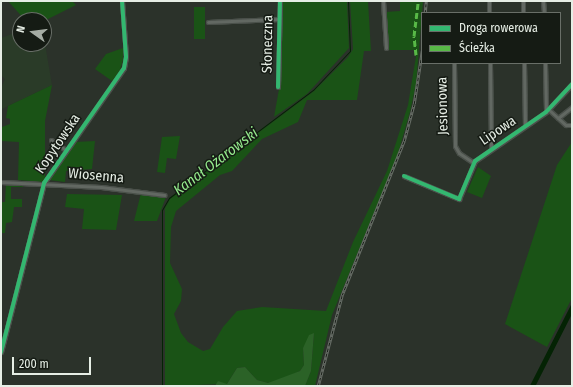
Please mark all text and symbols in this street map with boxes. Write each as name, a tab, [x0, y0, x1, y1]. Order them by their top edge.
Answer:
north arrow	[12, 12, 52, 52]
legend	[421, 12, 561, 64]
street label: Słoneczna	[259, 15, 277, 73]
text: Droga rowerowa	[459, 21, 538, 35]
text: N	[14, 24, 28, 34]
text: Ścieżka	[459, 41, 495, 55]
street label: Jesionowa	[434, 77, 452, 135]
street label: Kopytowska	[32, 111, 84, 177]
street label: Lipowa	[477, 113, 519, 149]
water label: Kanał Ożarowski	[170, 124, 262, 200]
street label: Wiosenna	[67, 165, 125, 187]
scale bar	[14, 349, 93, 375]
text: 200 m	[19, 357, 49, 371]

